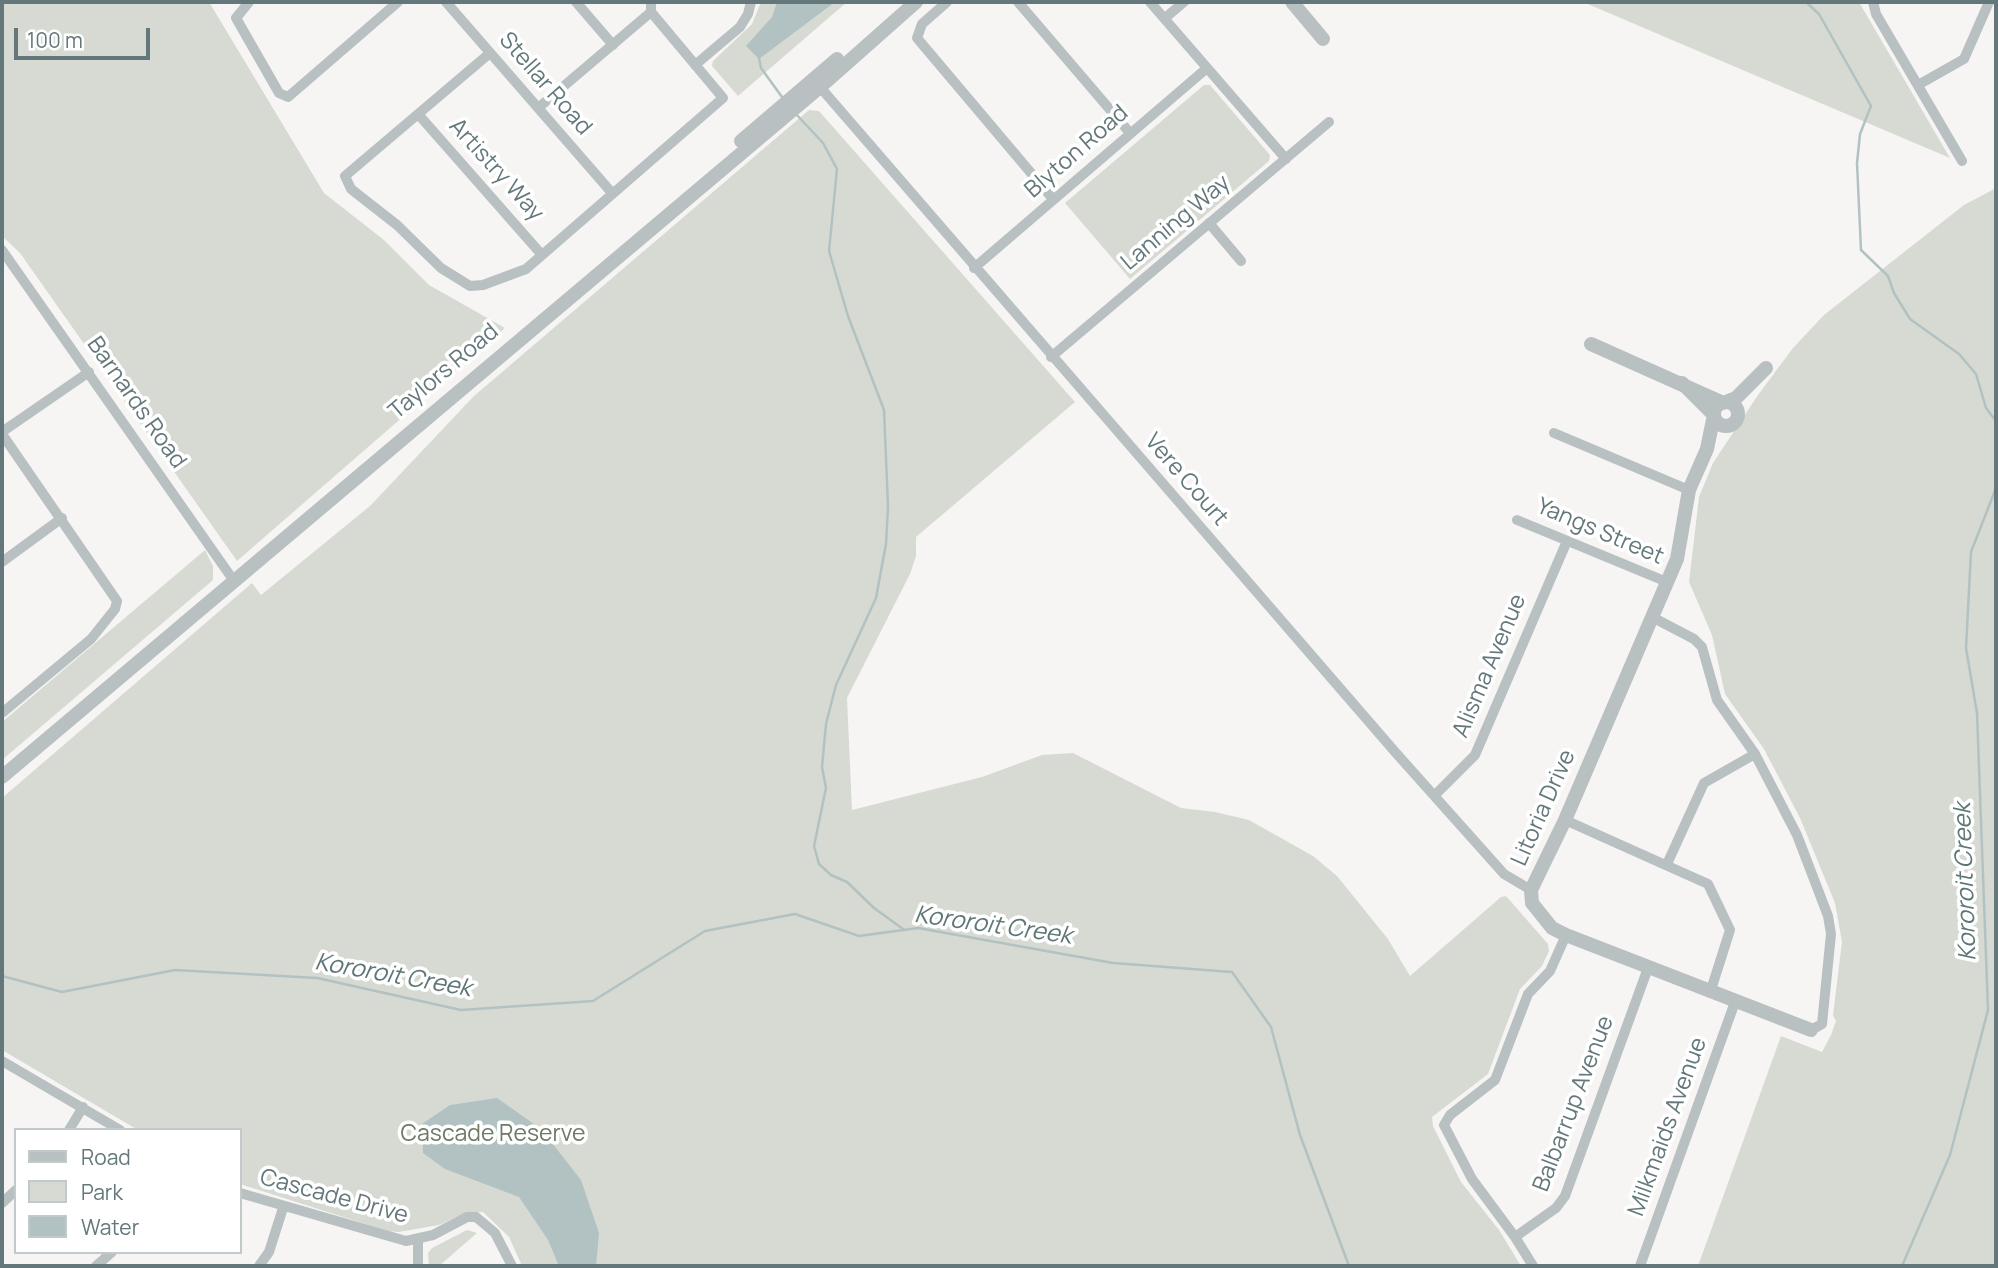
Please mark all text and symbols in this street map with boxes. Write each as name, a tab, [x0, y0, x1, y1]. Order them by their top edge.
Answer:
scale bar	[18, 14, 154, 58]
text: 100 m	[27, 26, 83, 54]
street label: Stellar Road	[493, 27, 597, 141]
street label: Blyton Road	[1020, 100, 1134, 204]
street label: Artistry Way	[443, 113, 549, 227]
street label: Lanning Way	[1116, 169, 1236, 277]
street label: Taylors Road	[384, 318, 504, 426]
street label: Barnards Road	[80, 332, 192, 474]
street label: Vere Court	[1138, 428, 1234, 532]
street label: Yangs Street	[1532, 493, 1668, 571]
street label: Alisma Avenue	[1447, 590, 1533, 742]
street label: Litoria Drive	[1506, 746, 1582, 870]
water label: Kororoit Creek	[1949, 802, 1983, 962]
water label: Kororoit Creek	[913, 901, 1073, 951]
water label: Kororoit Creek	[313, 948, 473, 1004]
street label: Balbarrup Avenue	[1528, 1012, 1620, 1196]
street label: Milkmaids Avenue	[1623, 1034, 1713, 1220]
park label: Cascade Reserve	[401, 1121, 585, 1149]
legend	[14, 1128, 242, 1254]
text: Road	[81, 1143, 131, 1171]
street label: Cascade Drive	[257, 1164, 411, 1230]
text: Park	[81, 1178, 123, 1206]
text: Water	[81, 1213, 139, 1241]

